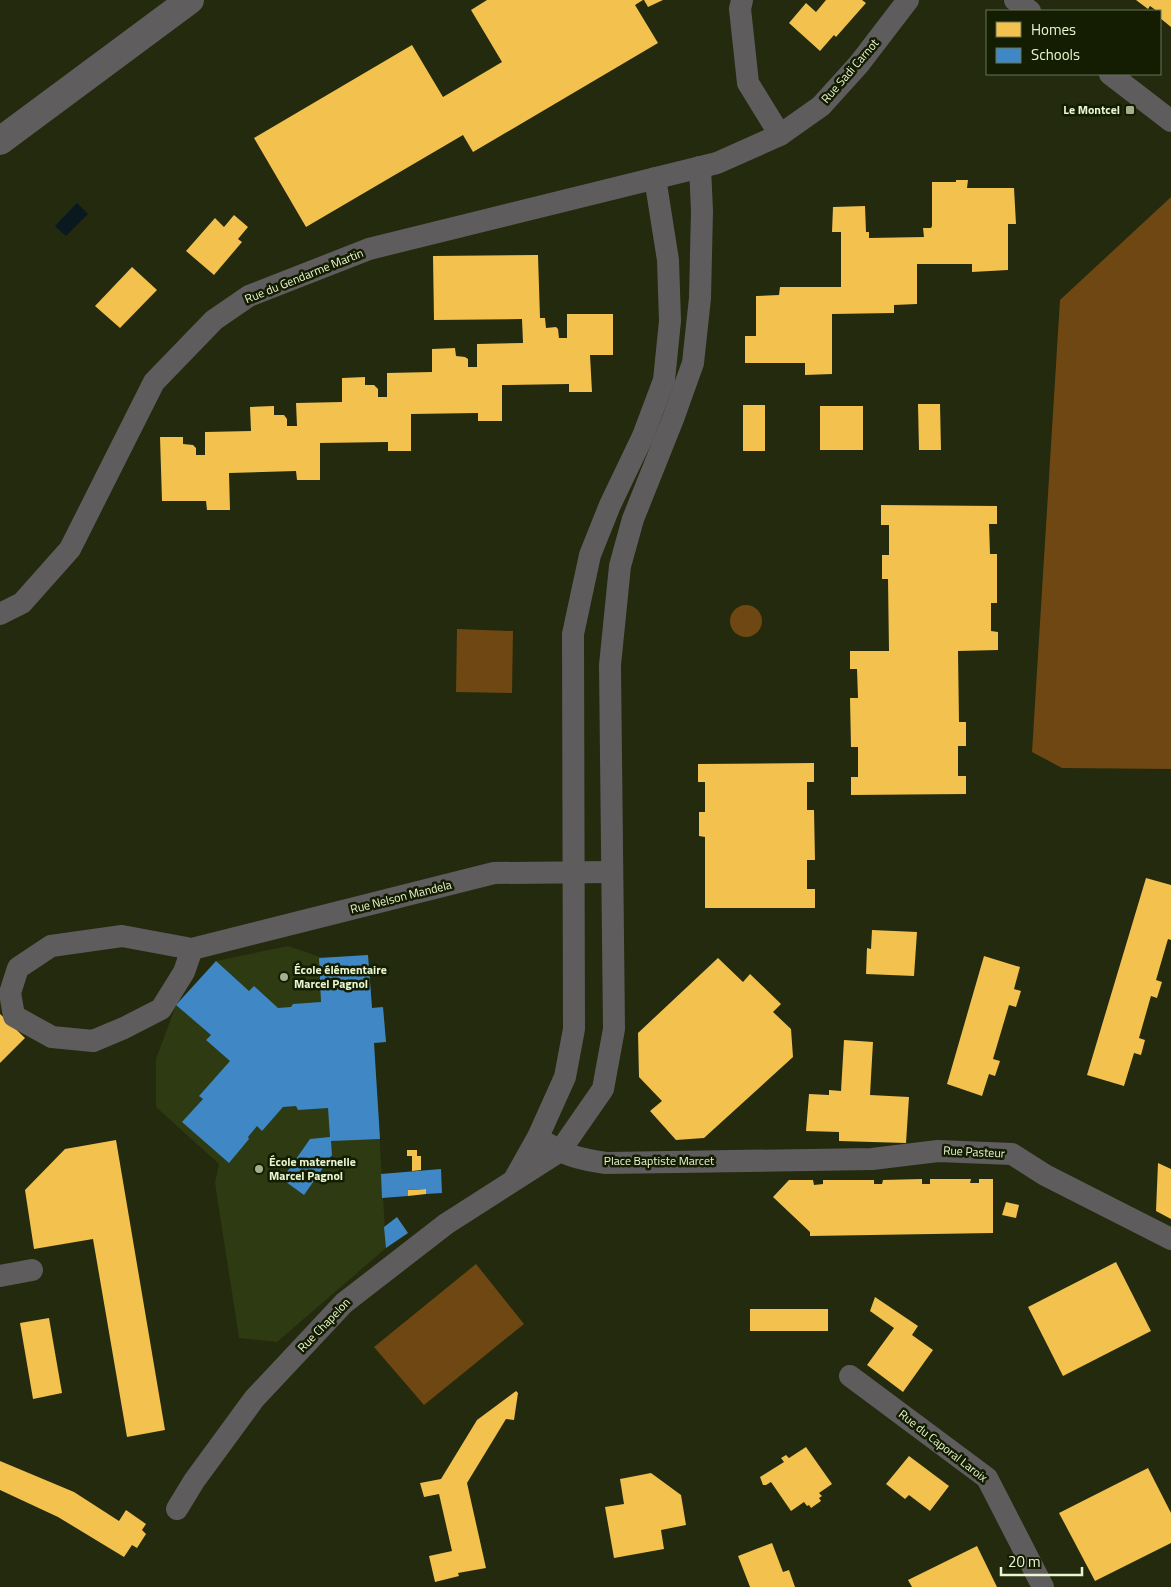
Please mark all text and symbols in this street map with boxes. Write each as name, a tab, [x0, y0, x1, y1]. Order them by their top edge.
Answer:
legend	[986, 10, 1161, 75]
text: Homes	[1031, 18, 1076, 41]
street label: Rue Sadi Carnot	[816, 34, 884, 107]
text: Schools	[1031, 43, 1080, 66]
place label: Le Montcel	[1063, 100, 1120, 119]
marker: Le Montcel	[1124, 104, 1136, 116]
street label: Rue du Gendarme Martin	[242, 243, 366, 308]
street label: Rue Nelson Mandela	[348, 875, 454, 918]
place label: École élémentaire Marcel Pagnol	[294, 960, 387, 993]
marker: École élémentaire Marcel Pagnol	[278, 971, 290, 983]
street label: Rue Pasteur	[943, 1140, 1005, 1163]
street label: Place Baptiste Marcet	[604, 1151, 715, 1170]
place label: École maternelle Marcel Pagnol	[269, 1152, 356, 1185]
marker: École maternelle Marcel Pagnol	[253, 1163, 265, 1175]
street label: Rue Chapelon	[293, 1293, 355, 1356]
street label: Rue du Caporal Laroix	[895, 1405, 992, 1487]
scale bar	[1001, 1544, 1082, 1576]
text: 20 m	[1008, 1550, 1041, 1573]

